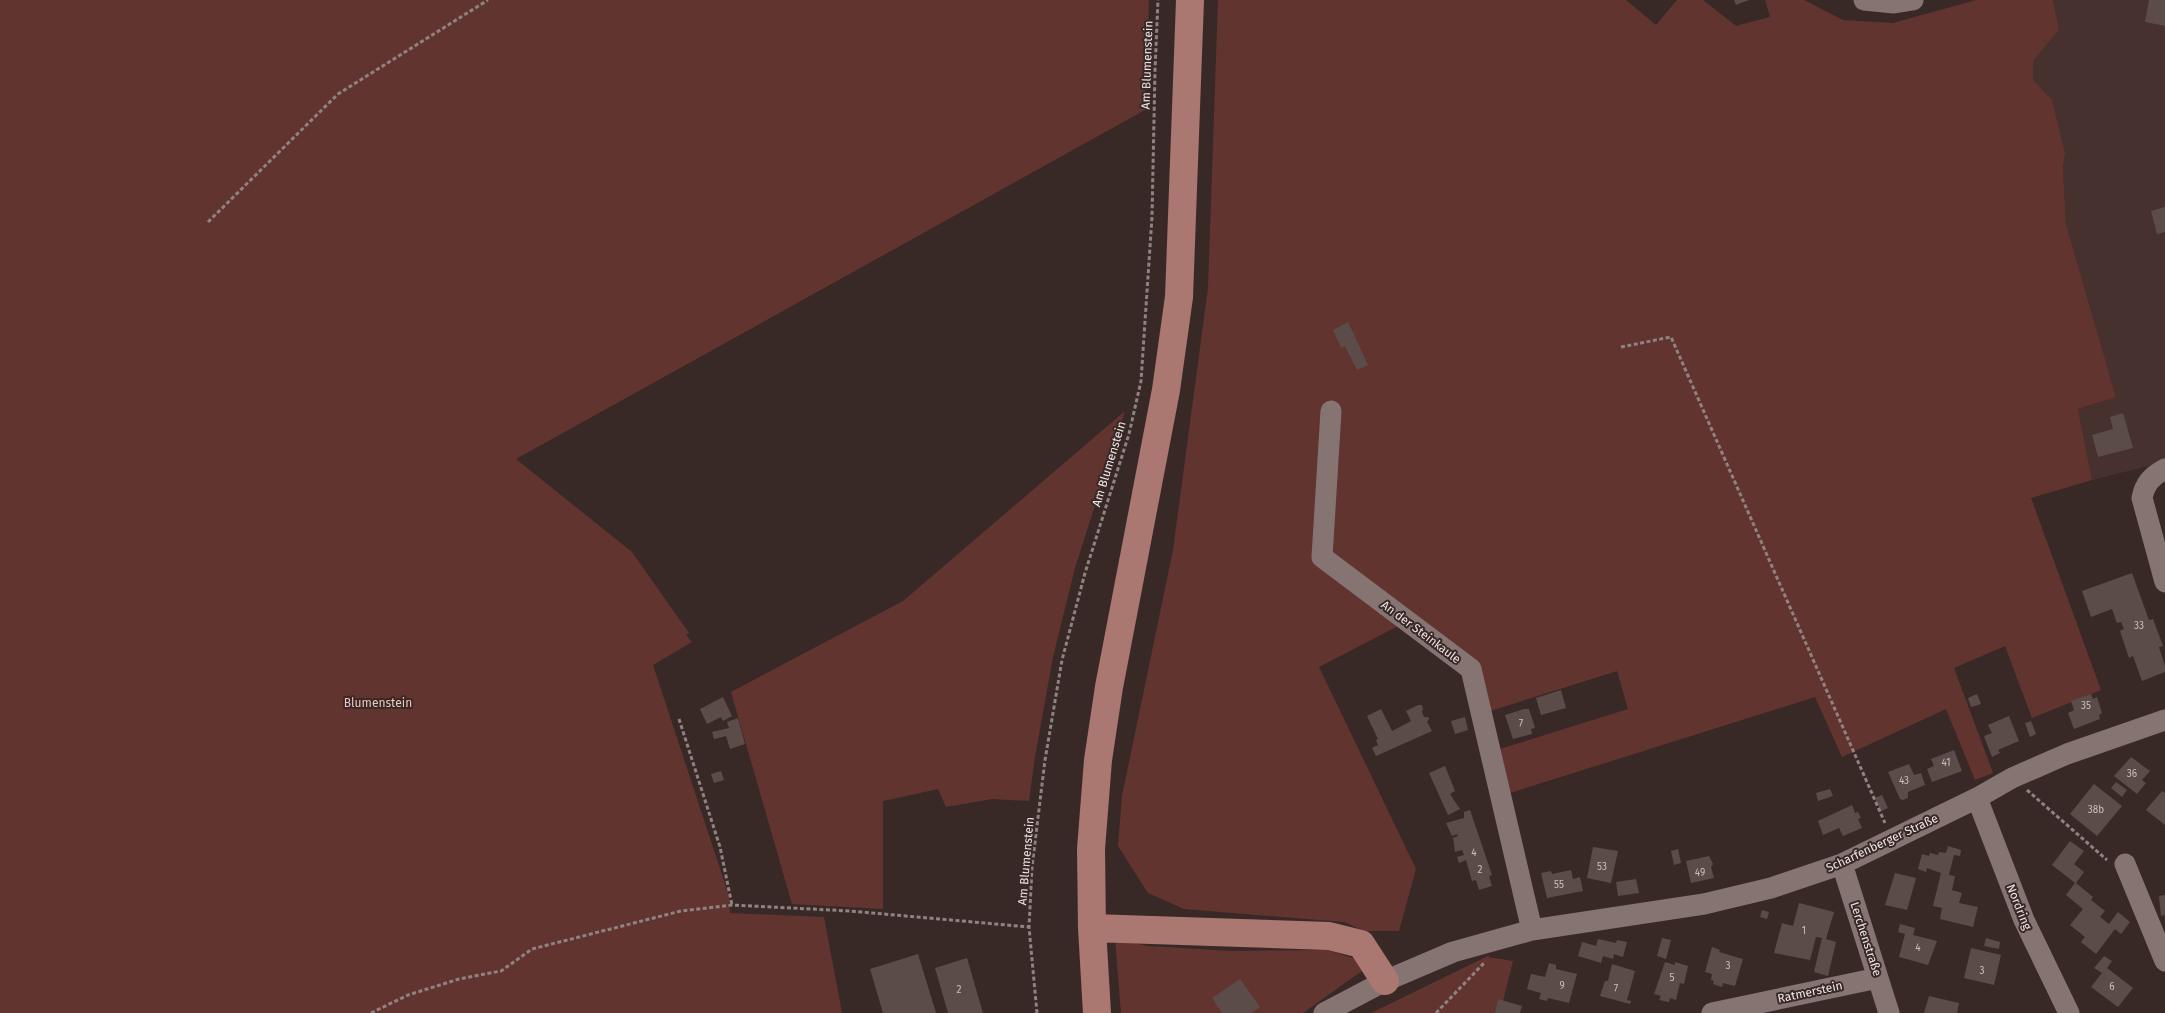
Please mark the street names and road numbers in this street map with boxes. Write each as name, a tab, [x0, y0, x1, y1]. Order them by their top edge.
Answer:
street label: Am Blumenstein	[1138, 20, 1156, 110]
street label: Am Blumenstein	[1089, 420, 1129, 508]
street label: An der Steinkaule	[1379, 598, 1463, 666]
street label: Scharfenberger Straße	[1824, 811, 1940, 875]
street label: Am Blumenstein	[1015, 816, 1037, 906]
street label: Nordring	[2004, 882, 2035, 933]
street label: Lerchenstraße	[1847, 900, 1885, 978]
street label: Ratmerstein	[1776, 978, 1844, 1006]

